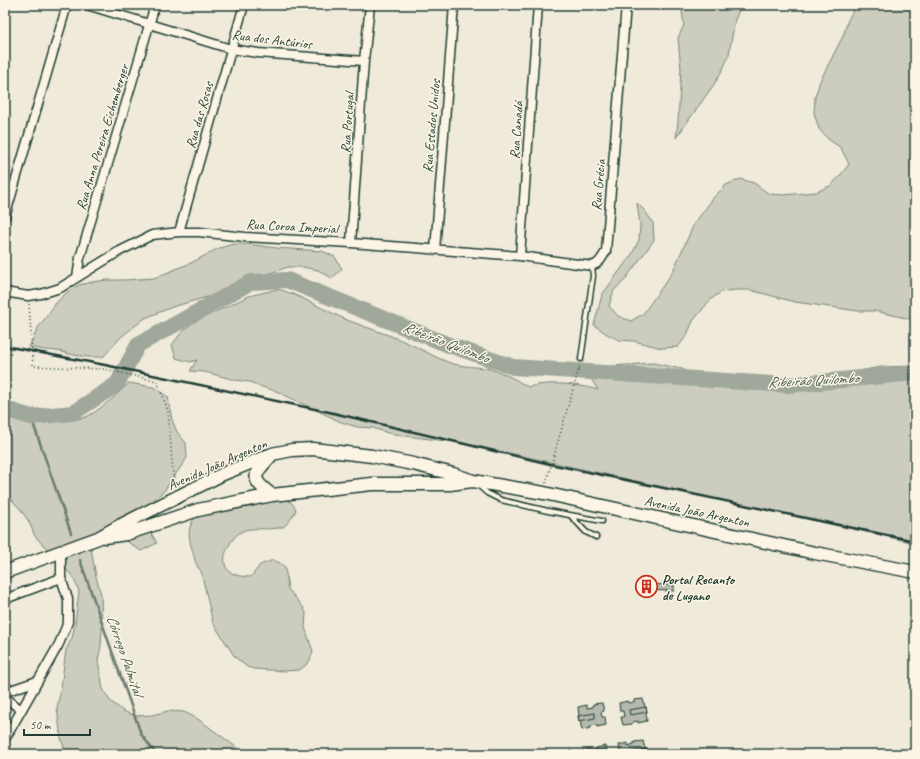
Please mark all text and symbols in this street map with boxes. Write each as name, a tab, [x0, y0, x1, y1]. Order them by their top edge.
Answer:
street label: Rua dos Antúrios	[231, 26, 314, 53]
street label: Rua Anna Pereira Eichemberger	[72, 61, 133, 212]
street label: Rua Estados Unidos	[419, 78, 444, 173]
street label: Rua das Rosas	[182, 79, 217, 150]
street label: Rua Portugal	[337, 90, 358, 154]
street label: Rua Canadá	[506, 99, 527, 159]
street label: Rua Grécia	[588, 157, 609, 211]
street label: Rua Coroa Imperial	[246, 216, 341, 238]
water label: Ribeirão Quilombo	[400, 317, 494, 369]
water label: Ribeirão Quilombo	[767, 368, 861, 392]
street label: Avenida João Argenton	[165, 435, 270, 494]
street label: Avenida João Argenton	[643, 492, 752, 531]
place label: Portal Recanto de Lugano	[662, 571, 736, 604]
building icon: Portal Recanto de Lugano	[634, 574, 660, 600]
water label: Córrego Palmital	[102, 613, 149, 703]
scale bar	[24, 711, 90, 737]
text: 50 m	[30, 717, 52, 733]

